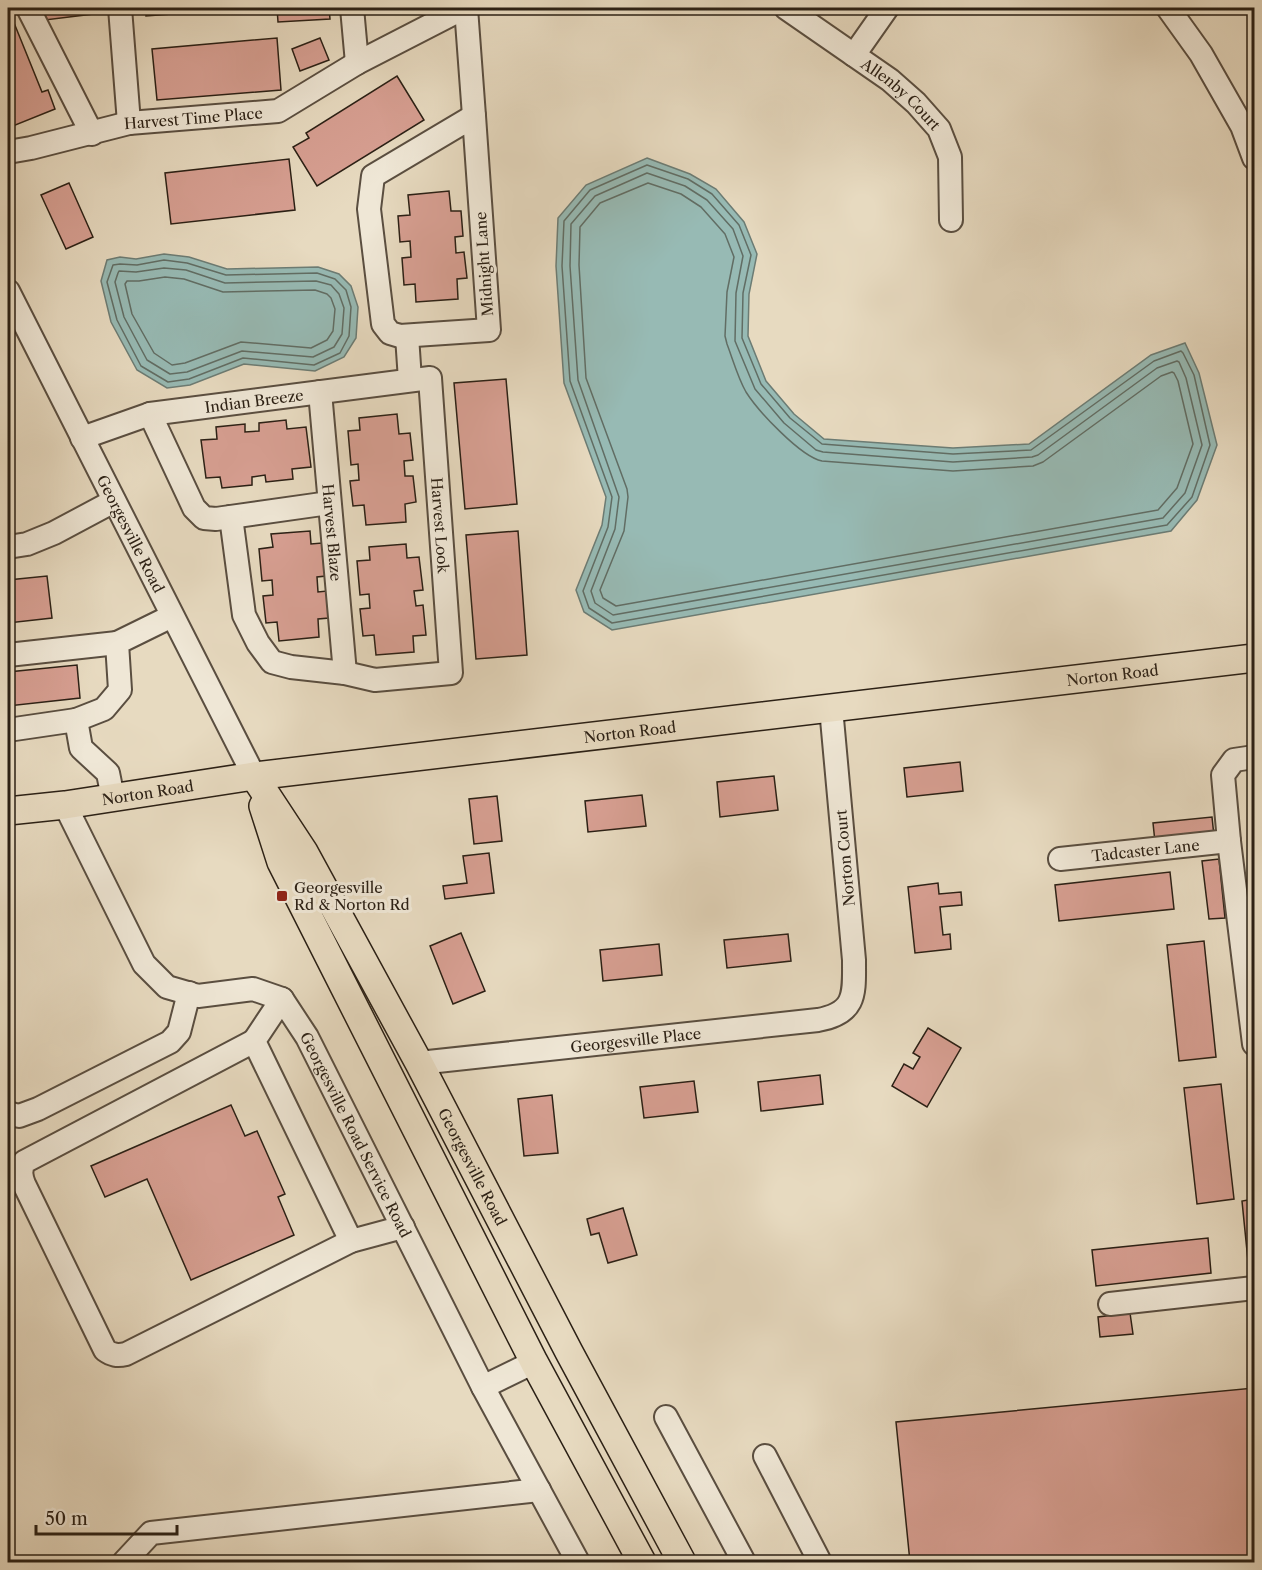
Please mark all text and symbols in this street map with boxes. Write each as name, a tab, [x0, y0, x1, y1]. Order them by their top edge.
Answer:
street label: Allenby Court	[857, 53, 945, 134]
street label: Harvest Time Place	[123, 103, 263, 133]
street label: Midnight Lane	[471, 211, 497, 317]
street label: Indian Breeze	[203, 385, 305, 416]
street label: Georgesville Road	[93, 471, 169, 596]
street label: Harvest Look	[428, 477, 453, 575]
street label: Harvest Blaze	[319, 483, 346, 582]
street label: Norton Road	[1065, 660, 1160, 690]
street label: Norton Road	[583, 717, 677, 747]
street label: Norton Road	[101, 776, 195, 809]
street label: Norton Court	[831, 808, 859, 907]
street label: Tadcaster Lane	[1091, 835, 1200, 865]
place label: Georgesville Rd & Norton Rd	[294, 878, 410, 914]
marker: Georgesville Rd & Norton Rd	[275, 889, 289, 903]
street label: Georgesville Place	[569, 1023, 702, 1056]
street label: Georgesville Road Service Road	[296, 1028, 416, 1240]
street label: Georgesville Road	[434, 1105, 511, 1229]
scale bar	[36, 1498, 177, 1536]
text: 50 m	[45, 1508, 88, 1530]

